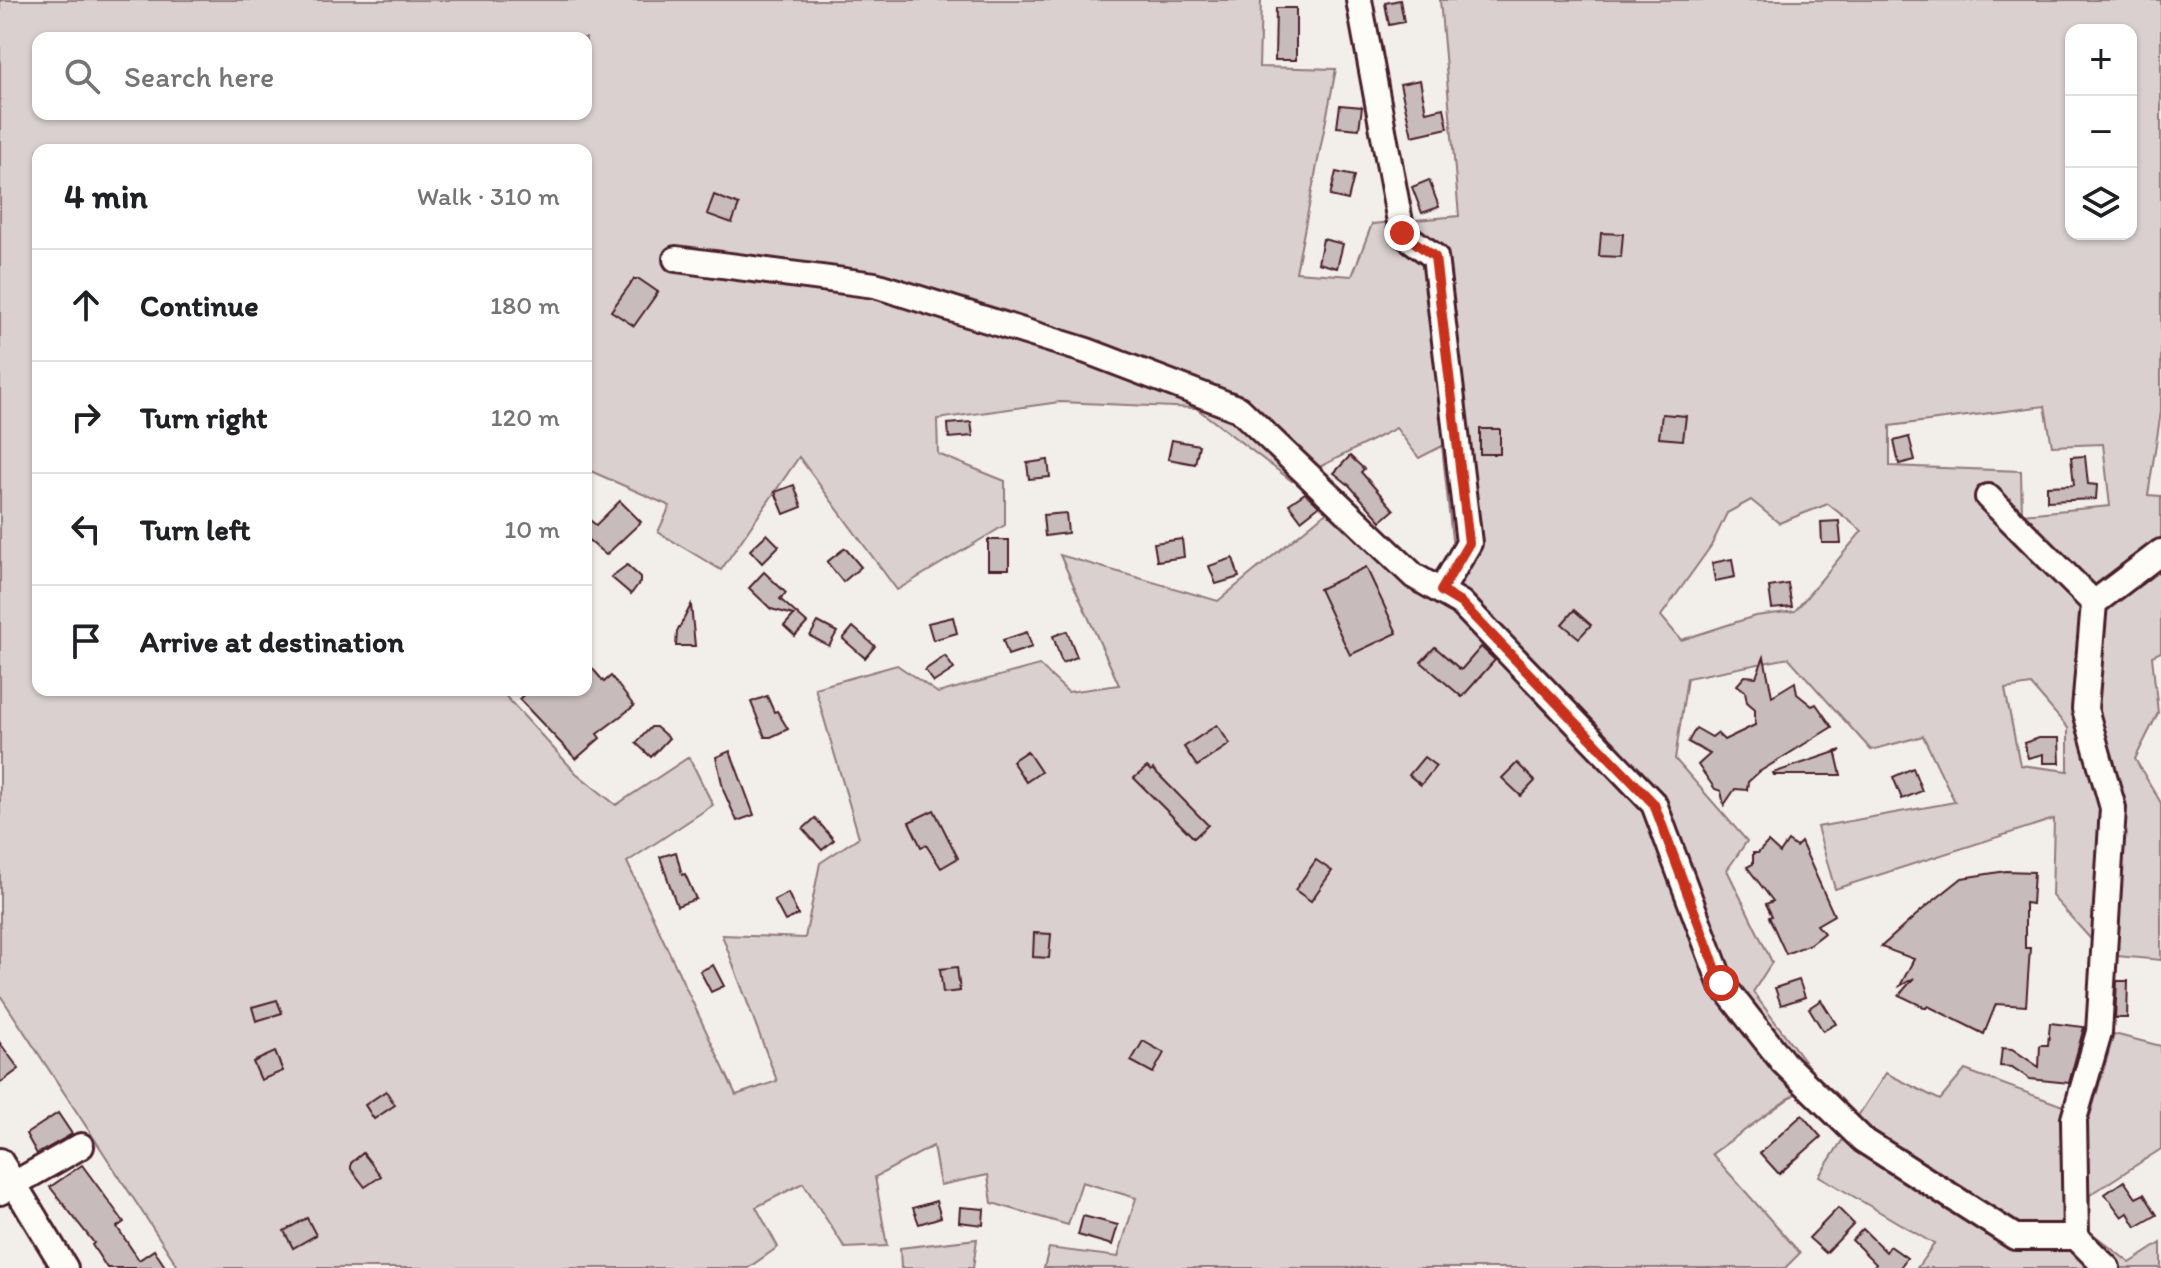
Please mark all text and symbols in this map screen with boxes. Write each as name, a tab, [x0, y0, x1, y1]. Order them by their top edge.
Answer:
map controls	[2065, 24, 2137, 240]
button: +	[2065, 24, 2137, 96]
search box	[32, 32, 592, 120]
icon: search	[60, 54, 104, 98]
text: Search here	[124, 58, 274, 95]
button: −	[2065, 96, 2137, 168]
button: layers	[2065, 168, 2137, 240]
text: 4 min	[64, 176, 148, 217]
text: Walk · 310 m	[417, 180, 560, 212]
route end	[1384, 215, 1420, 251]
icon: ahead	[64, 283, 108, 327]
text: Continue	[140, 287, 259, 324]
text: 180 m	[490, 289, 560, 321]
icon: right	[64, 395, 108, 439]
text: Turn right	[140, 399, 268, 436]
text: 120 m	[491, 401, 560, 433]
icon: left	[64, 507, 108, 551]
text: Turn left	[140, 511, 251, 548]
text: 10 m	[504, 513, 560, 545]
icon: arrive	[64, 619, 108, 663]
text: Arrive at destination	[140, 623, 404, 660]
route start	[1703, 965, 1739, 1001]

